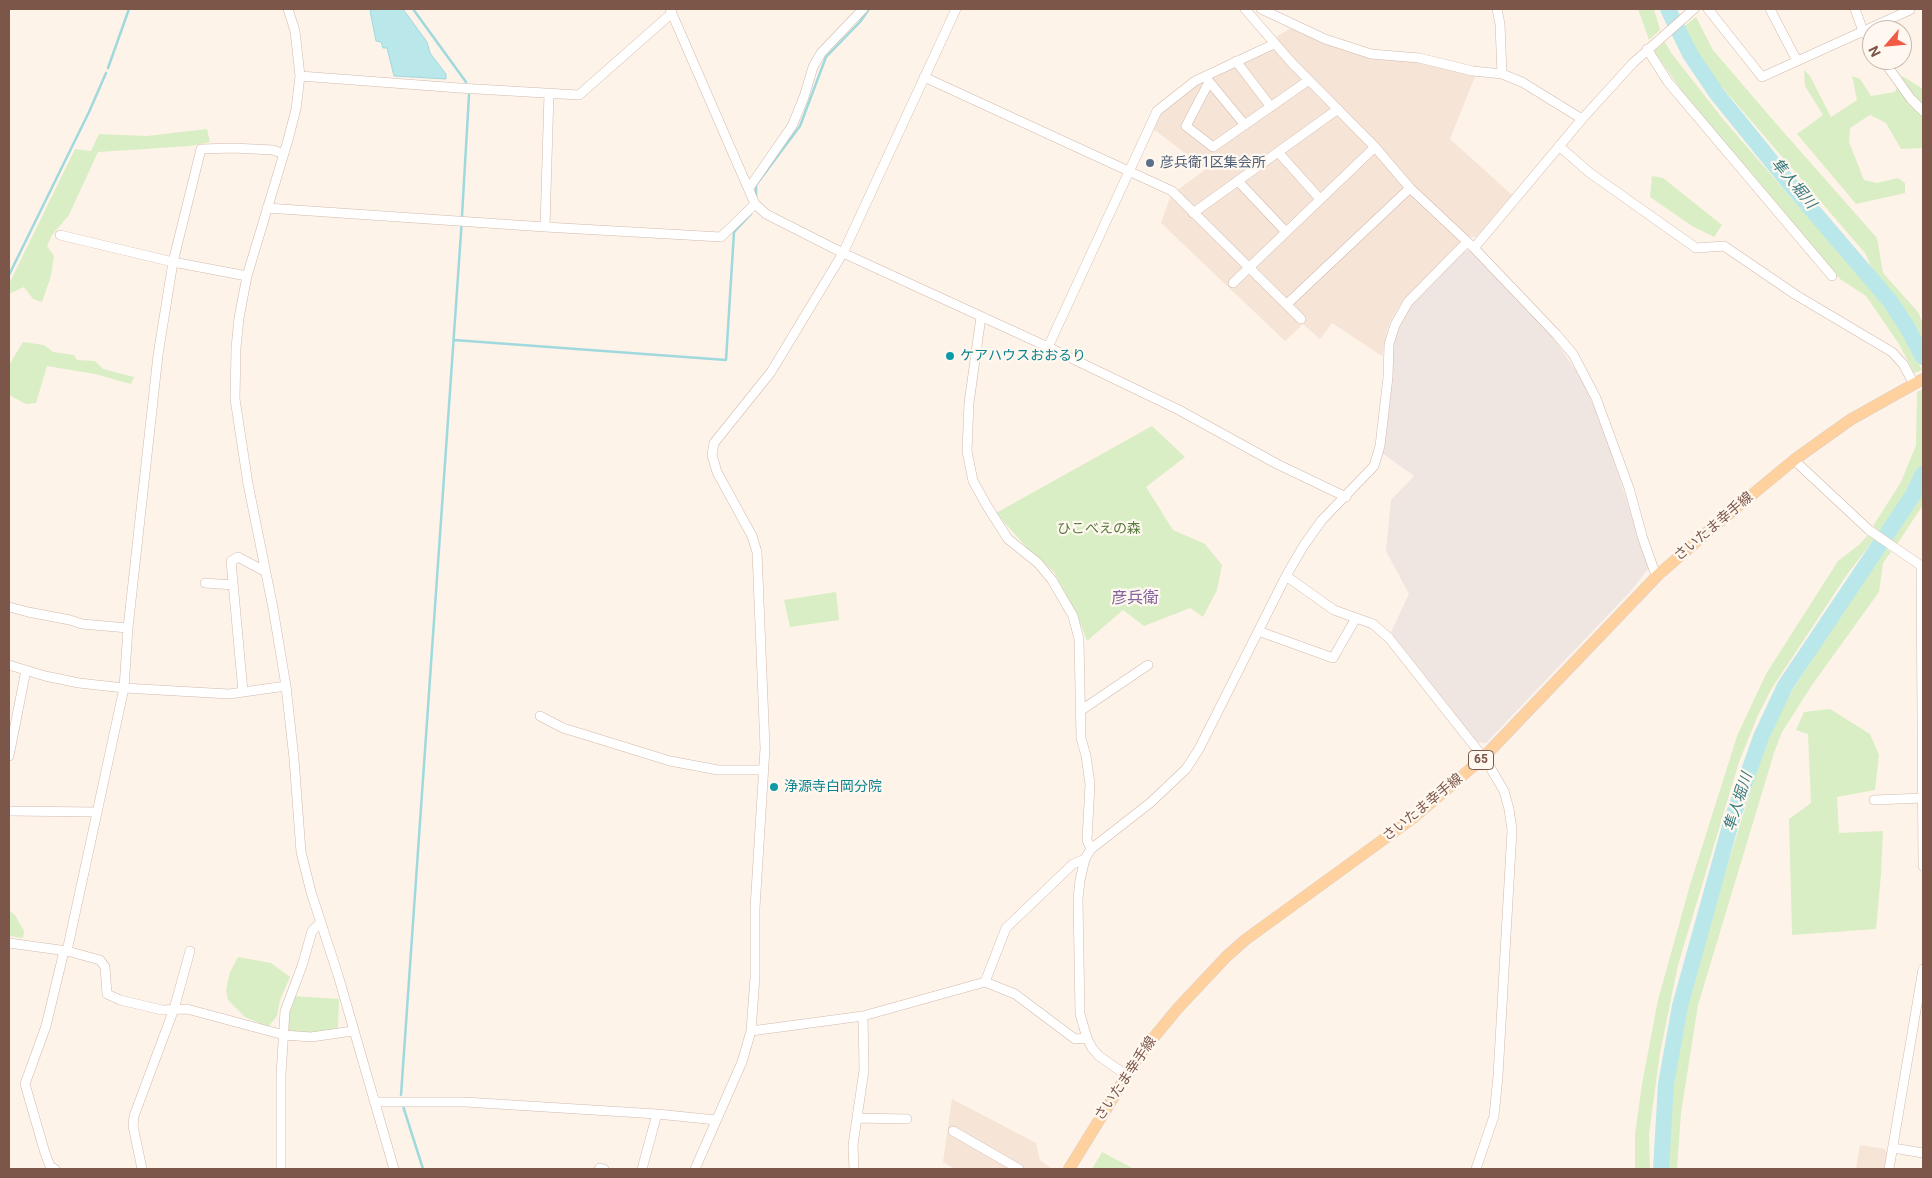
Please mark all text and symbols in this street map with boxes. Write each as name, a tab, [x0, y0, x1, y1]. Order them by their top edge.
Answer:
north arrow	[1862, 20, 1912, 70]
text: N	[1865, 43, 1884, 59]
place label: 彦兵衛1区集会所	[1160, 155, 1266, 171]
water label: 隼人堀川	[1767, 155, 1819, 213]
marker: 彦兵衛1区集会所	[1144, 157, 1156, 169]
place label: ケアハウスおおるり	[960, 348, 1086, 364]
marker: ケアハウスおおるり	[944, 350, 956, 362]
street label: さいたま幸手線	[1671, 489, 1757, 565]
park label: ひこべえの森	[1057, 521, 1141, 537]
district label: 彦兵衛	[1111, 589, 1159, 609]
road number: 65	[1468, 750, 1494, 770]
street label: さいたま幸手線	[1380, 771, 1466, 845]
water label: 隼人堀川	[1721, 771, 1757, 833]
place label: 浄源寺白岡分院	[784, 779, 882, 795]
marker: 浄源寺白岡分院	[768, 781, 780, 793]
street label: さいたま幸手線	[1092, 1034, 1160, 1124]

